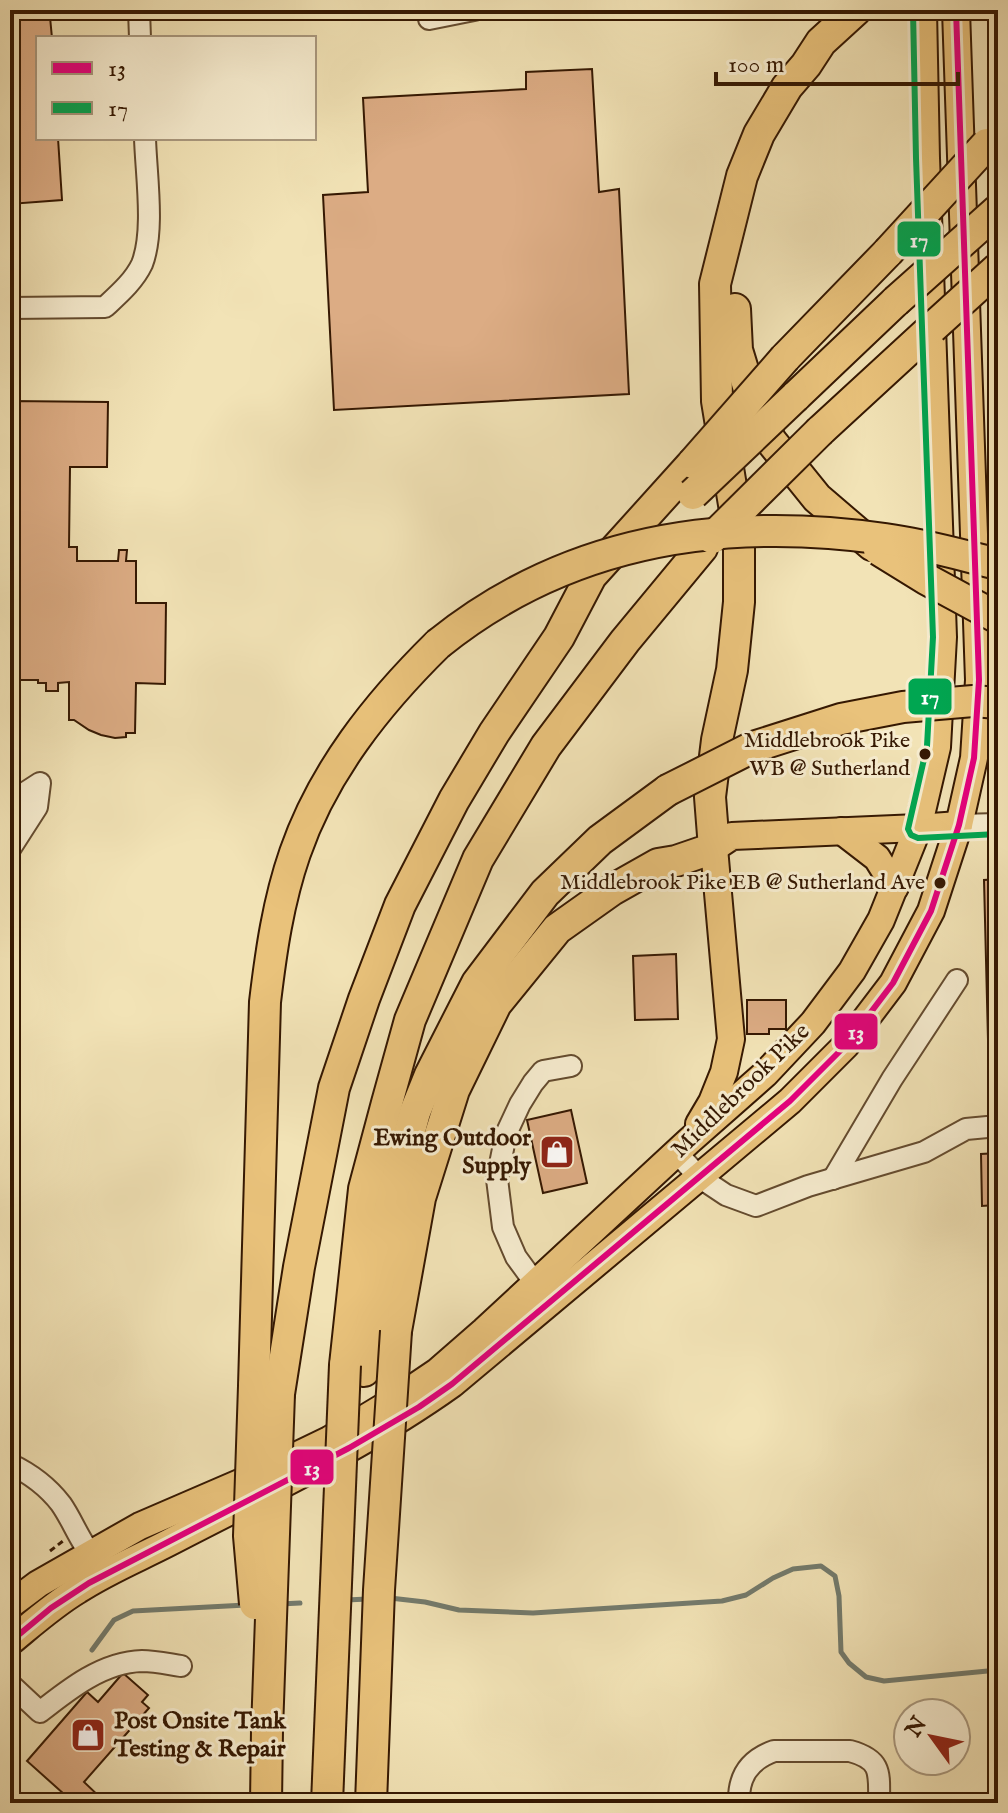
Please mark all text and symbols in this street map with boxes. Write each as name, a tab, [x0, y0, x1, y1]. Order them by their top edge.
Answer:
legend	[36, 36, 316, 140]
scale bar	[716, 36, 958, 86]
text: 100 m	[728, 50, 784, 81]
text: 13	[108, 54, 126, 85]
text: 17	[108, 94, 128, 125]
line badge: 17	[896, 220, 942, 258]
text: 17	[910, 227, 928, 255]
line badge: 17	[907, 677, 953, 716]
text: 17	[921, 684, 939, 712]
place label: Middlebrook Pike WB @ Sutherland	[744, 727, 910, 783]
marker: Middlebrook Pike WB @ Sutherland	[917, 746, 933, 762]
place label: Middlebrook Pike EB @ Sutherland Ave	[560, 869, 925, 897]
marker: Middlebrook Pike EB @ Sutherland Ave	[932, 875, 948, 891]
line badge: 13	[833, 1012, 879, 1051]
street label: Middlebrook Pike	[665, 1017, 817, 1165]
text: 13	[848, 1019, 864, 1047]
place label: Ewing Outdoor Supply	[374, 1123, 532, 1182]
shop icon: Ewing Outdoor Supply	[538, 1133, 576, 1171]
line badge: 13	[289, 1448, 335, 1486]
text: 13	[304, 1455, 320, 1483]
north arrow	[892, 1697, 972, 1777]
place label: Post Onsite Tank Testing & Repair	[113, 1706, 287, 1765]
text: N	[899, 1712, 934, 1744]
shop icon: Post Onsite Tank Testing & Repair	[69, 1716, 107, 1754]

